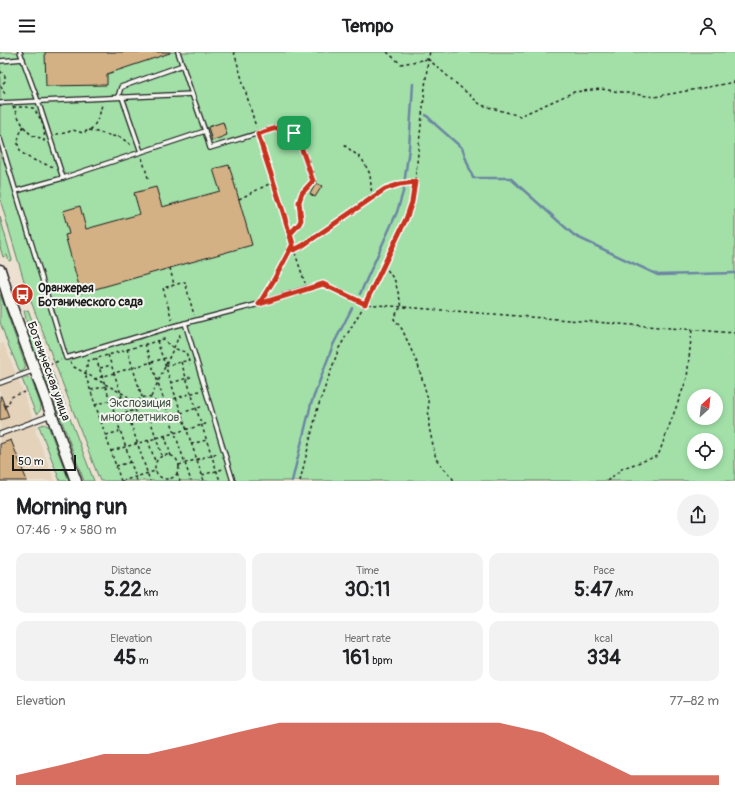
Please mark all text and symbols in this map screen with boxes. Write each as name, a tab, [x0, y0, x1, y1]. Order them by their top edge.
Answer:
icon: menu	[16, 15, 38, 37]
text: Tempo	[342, 15, 393, 38]
icon: person	[697, 15, 719, 37]
pin	[277, 116, 311, 150]
icon: arrive	[283, 122, 305, 144]
place label: Оранжерея Ботанического сада	[38, 281, 143, 310]
bus stop icon: Оранжерея Ботанического сада	[10, 282, 36, 308]
street label: Ботаническая улица	[24, 319, 74, 423]
north arrow	[687, 389, 723, 425]
map controls	[687, 389, 723, 469]
park label: Экспозиция многолетников	[101, 396, 180, 425]
button: locate	[687, 433, 723, 469]
scale bar	[12, 453, 76, 472]
text: 50 m	[18, 455, 44, 468]
text: Morning run	[16, 493, 127, 521]
button: share	[677, 494, 719, 536]
text: 07:46 · 9 × 580 m	[16, 522, 117, 538]
text: Distance	[111, 564, 151, 577]
text: Time	[356, 564, 379, 577]
text: Pace	[593, 564, 615, 577]
text: 5.22	[104, 577, 142, 602]
text: 30:11	[345, 577, 390, 602]
text: 5:47	[574, 577, 613, 602]
text: km	[142, 586, 158, 599]
text: /km	[613, 586, 633, 599]
text: Elevation	[110, 632, 152, 645]
text: Heart rate	[344, 632, 391, 645]
text: kcal	[595, 632, 613, 645]
text: 45	[114, 645, 136, 670]
text: 161	[342, 645, 370, 670]
text: 334	[587, 645, 621, 670]
text: m	[136, 654, 148, 667]
text: bpm	[370, 654, 393, 667]
text: Elevation	[16, 693, 66, 709]
text: 77–82 m	[669, 693, 719, 709]

